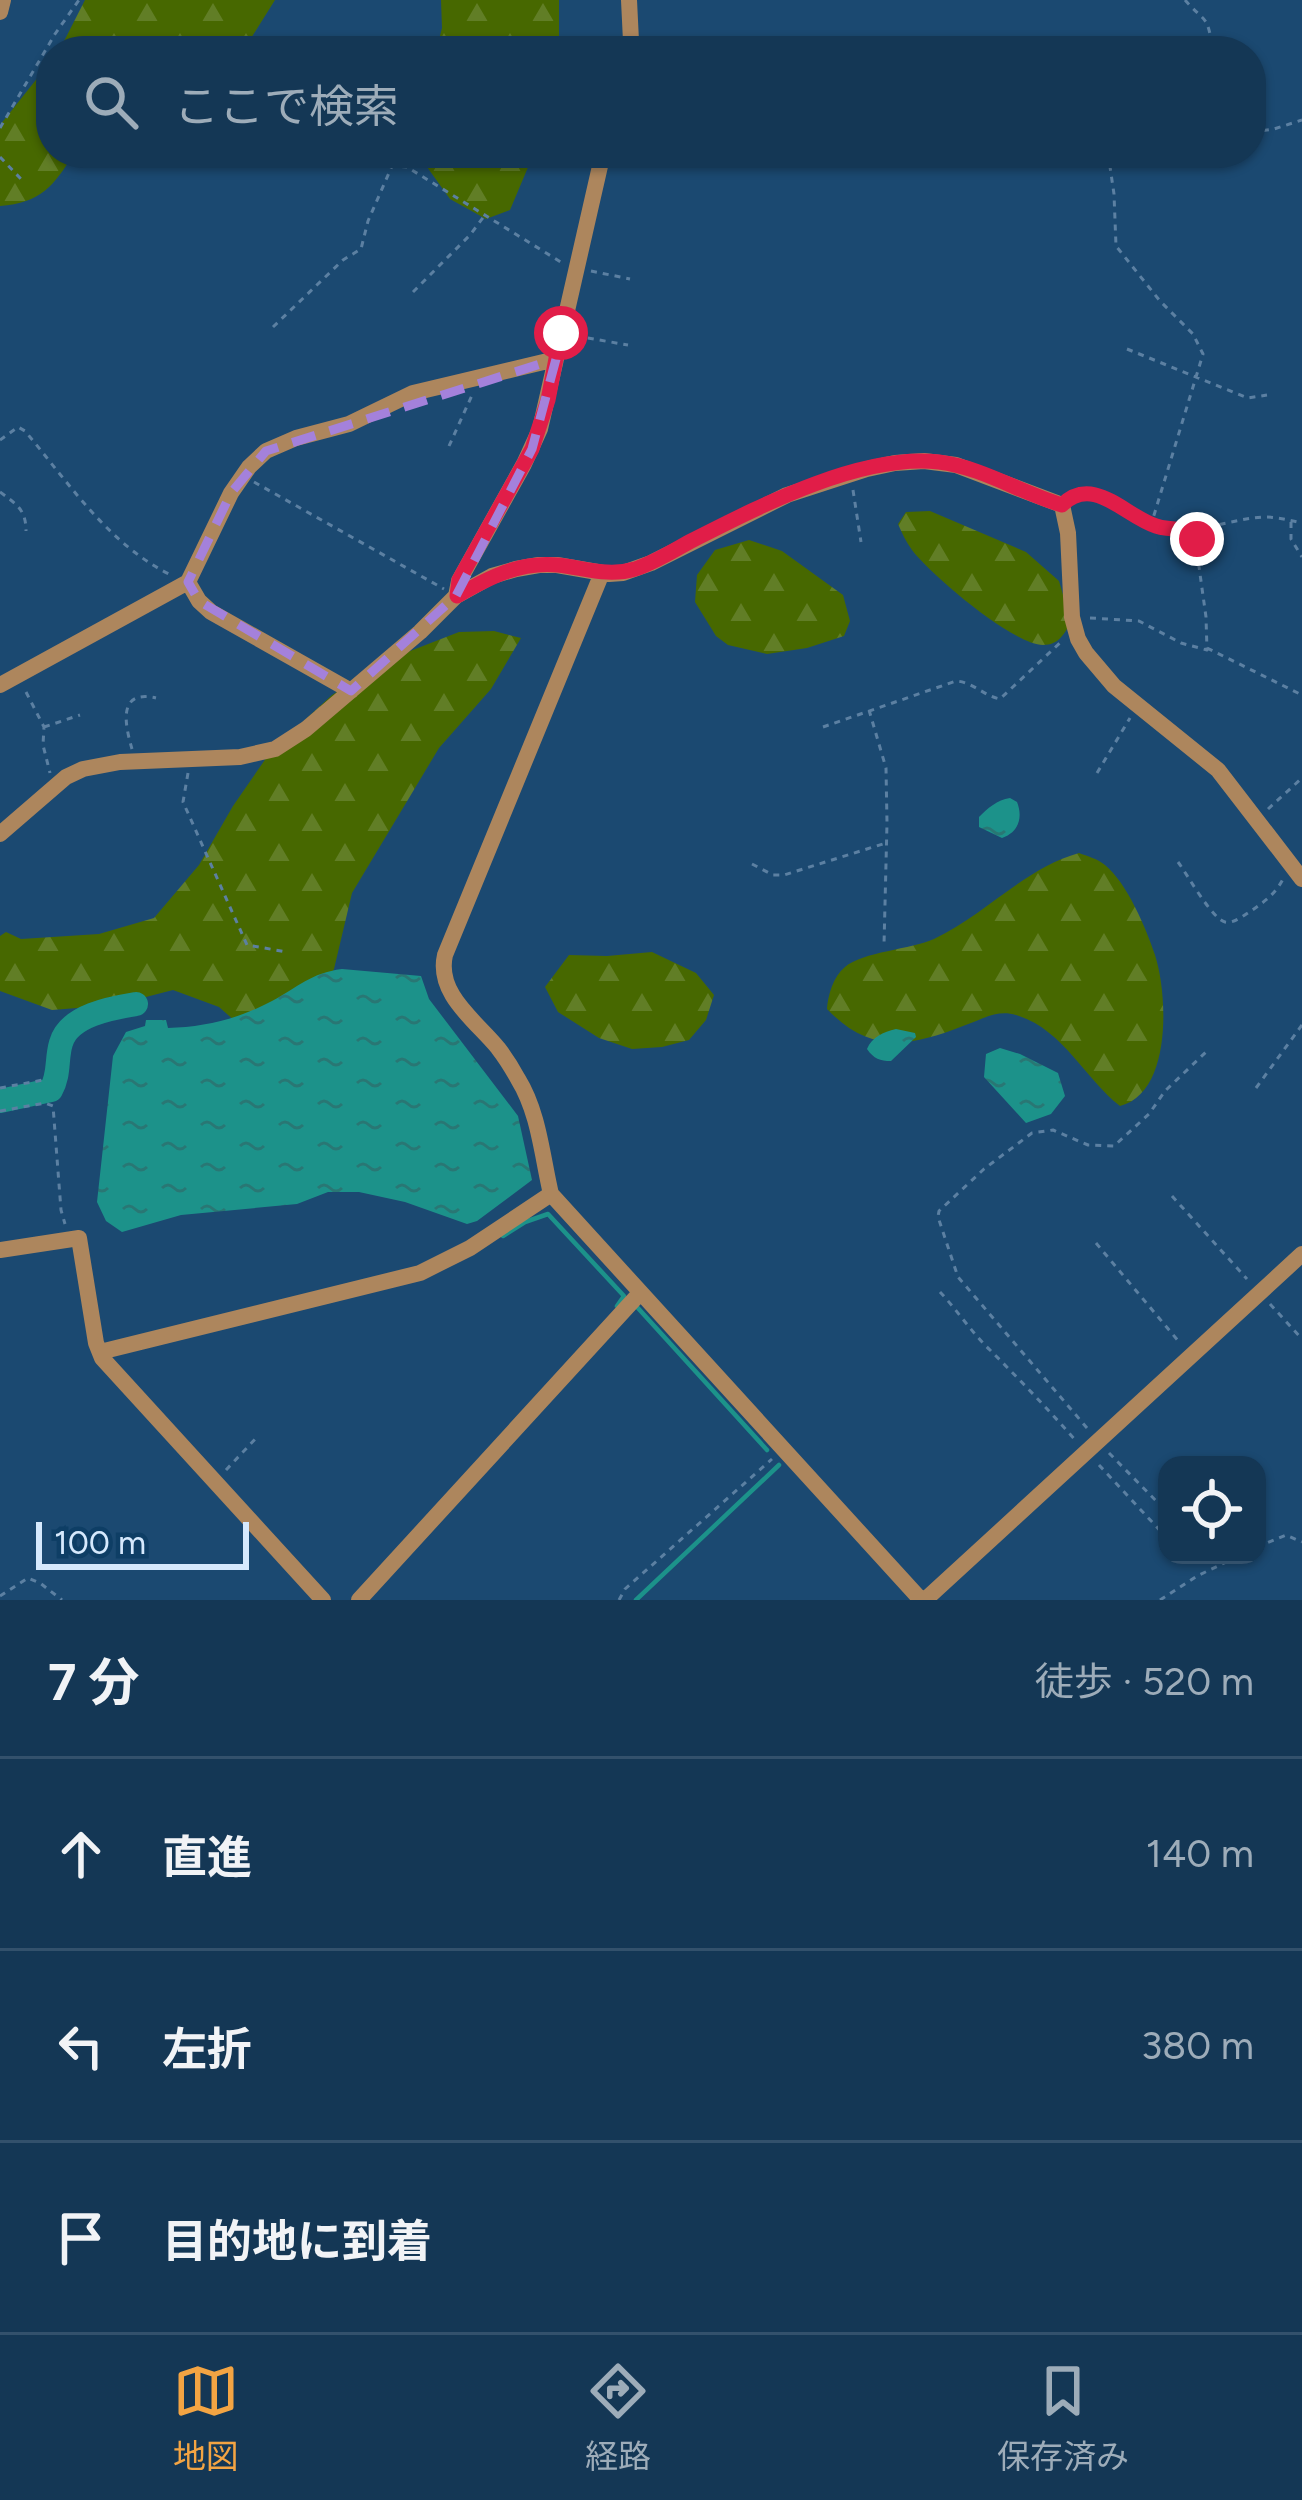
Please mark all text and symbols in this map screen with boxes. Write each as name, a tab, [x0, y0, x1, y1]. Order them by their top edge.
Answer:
search box	[36, 36, 1266, 168]
icon: search	[78, 69, 144, 135]
text: ここで検索	[174, 79, 399, 133]
route start	[534, 306, 588, 360]
route end	[1170, 512, 1224, 566]
map controls	[1158, 1456, 1266, 1564]
button: locate	[1158, 1456, 1266, 1564]
scale bar	[36, 1516, 249, 1569]
text: 100 m	[54, 1523, 146, 1562]
text: 7 分	[48, 1652, 140, 1713]
text: 徒歩 · 520 m	[1035, 1658, 1254, 1705]
icon: ahead	[48, 1821, 114, 1887]
text: 直進	[162, 1830, 252, 1884]
text: 140 m	[1146, 1830, 1254, 1877]
icon: left	[48, 2013, 114, 2079]
text: 左折	[162, 2022, 252, 2076]
text: 380 m	[1141, 2022, 1254, 2069]
icon: arrive	[48, 2205, 114, 2271]
text: 目的地に到着	[162, 2214, 432, 2268]
tab: 地図	[173, 2358, 239, 2478]
tab: 経路	[585, 2358, 651, 2478]
tab: 保存済み	[997, 2358, 1129, 2478]

